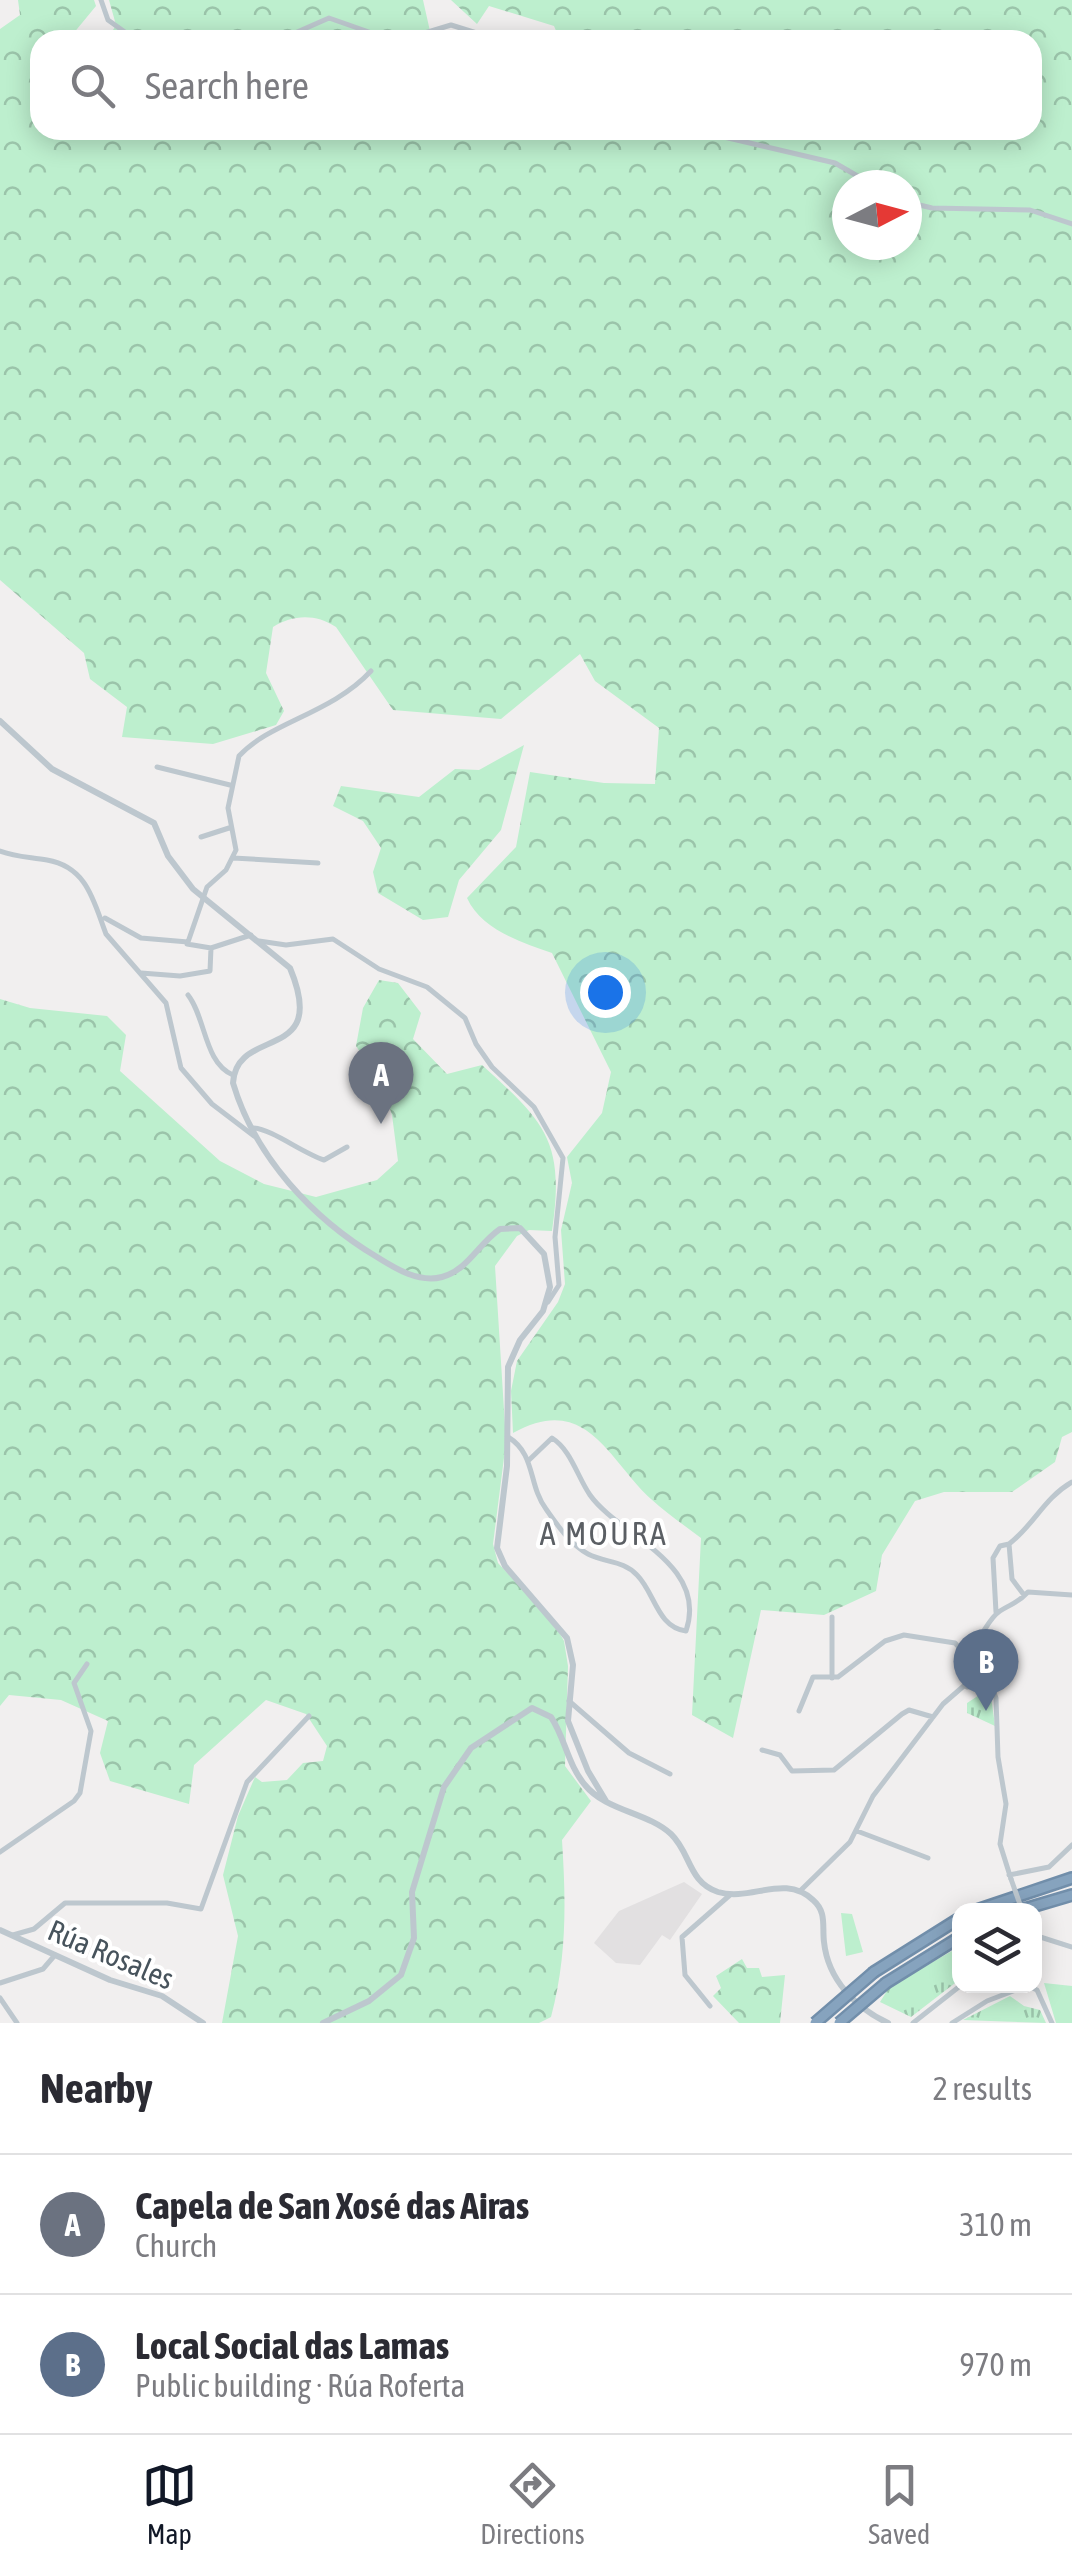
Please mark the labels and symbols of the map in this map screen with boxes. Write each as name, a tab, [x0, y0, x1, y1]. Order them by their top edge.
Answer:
north arrow	[832, 170, 922, 260]
your location	[580, 967, 631, 1018]
pin: A	[348, 1042, 414, 1124]
district label: A MOURA	[540, 1515, 668, 1552]
pin: B	[954, 1628, 1018, 1711]
street label: Rúa Rosales	[43, 1912, 179, 1996]

